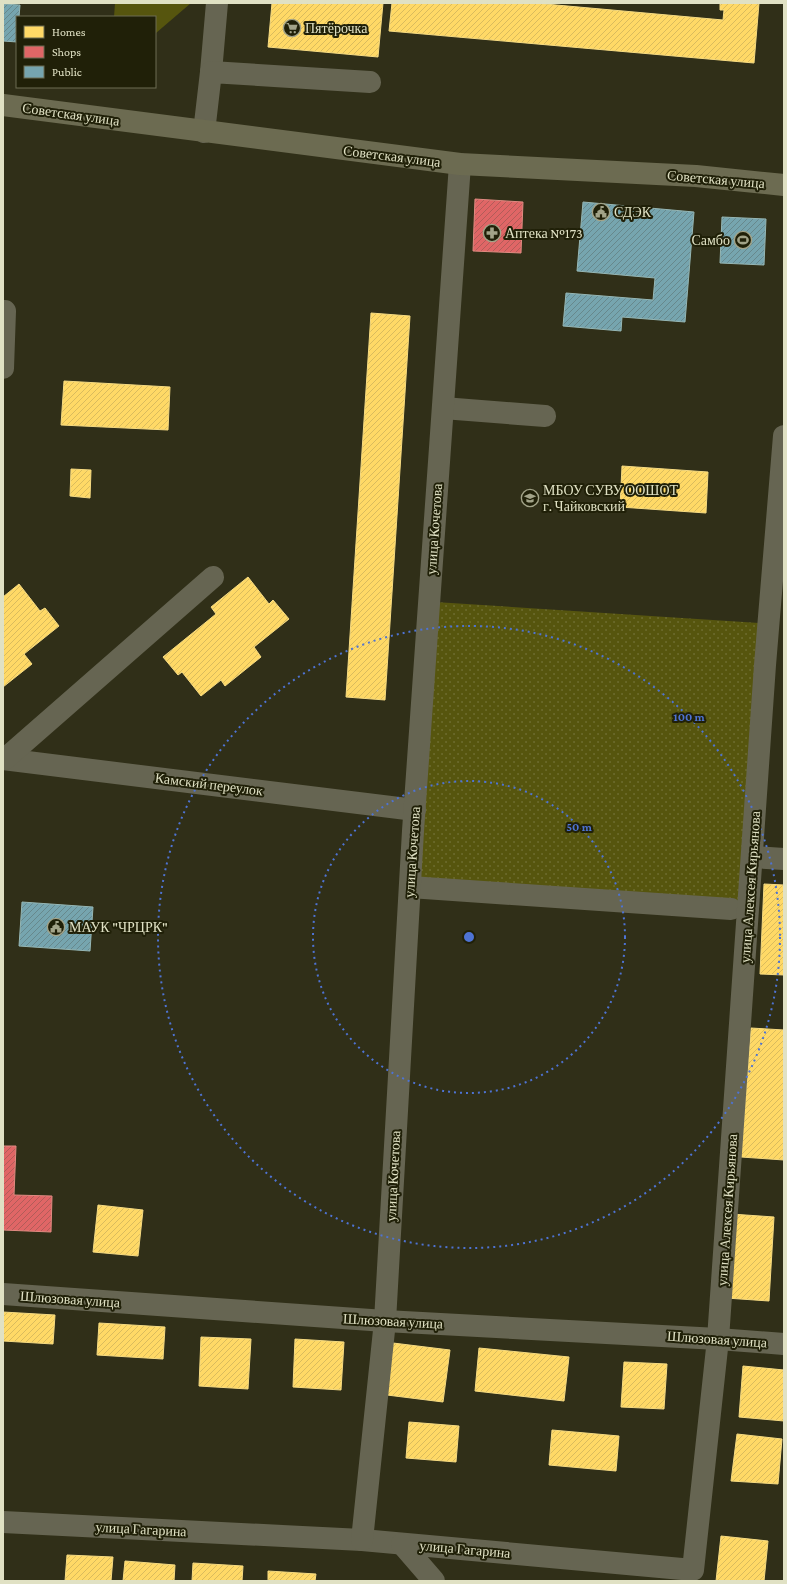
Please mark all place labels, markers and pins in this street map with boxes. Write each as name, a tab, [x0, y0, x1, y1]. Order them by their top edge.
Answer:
supermarket icon: Пятёрочка	[282, 18, 302, 38]
place label: Пятёрочка	[305, 20, 368, 36]
public building icon: СДЭК	[591, 202, 611, 222]
place label: СДЭК	[614, 204, 652, 220]
pharmacy icon: Аптека №173	[482, 223, 502, 243]
place label: Аптека №173	[505, 225, 583, 241]
sports icon: Самбо	[733, 230, 753, 250]
place label: Самбо	[691, 232, 730, 248]
place label: МБОУ СУВУ ООШОТ г. Чайковский	[543, 482, 679, 514]
school or university icon: МБОУ СУВУ ООШОТ г. Чайковский	[520, 488, 540, 508]
public building icon: МАУК "ЧРЦРК"	[46, 917, 66, 937]
place label: МАУК "ЧРЦРК"	[69, 919, 168, 935]
centre of rings	[462, 930, 476, 944]

